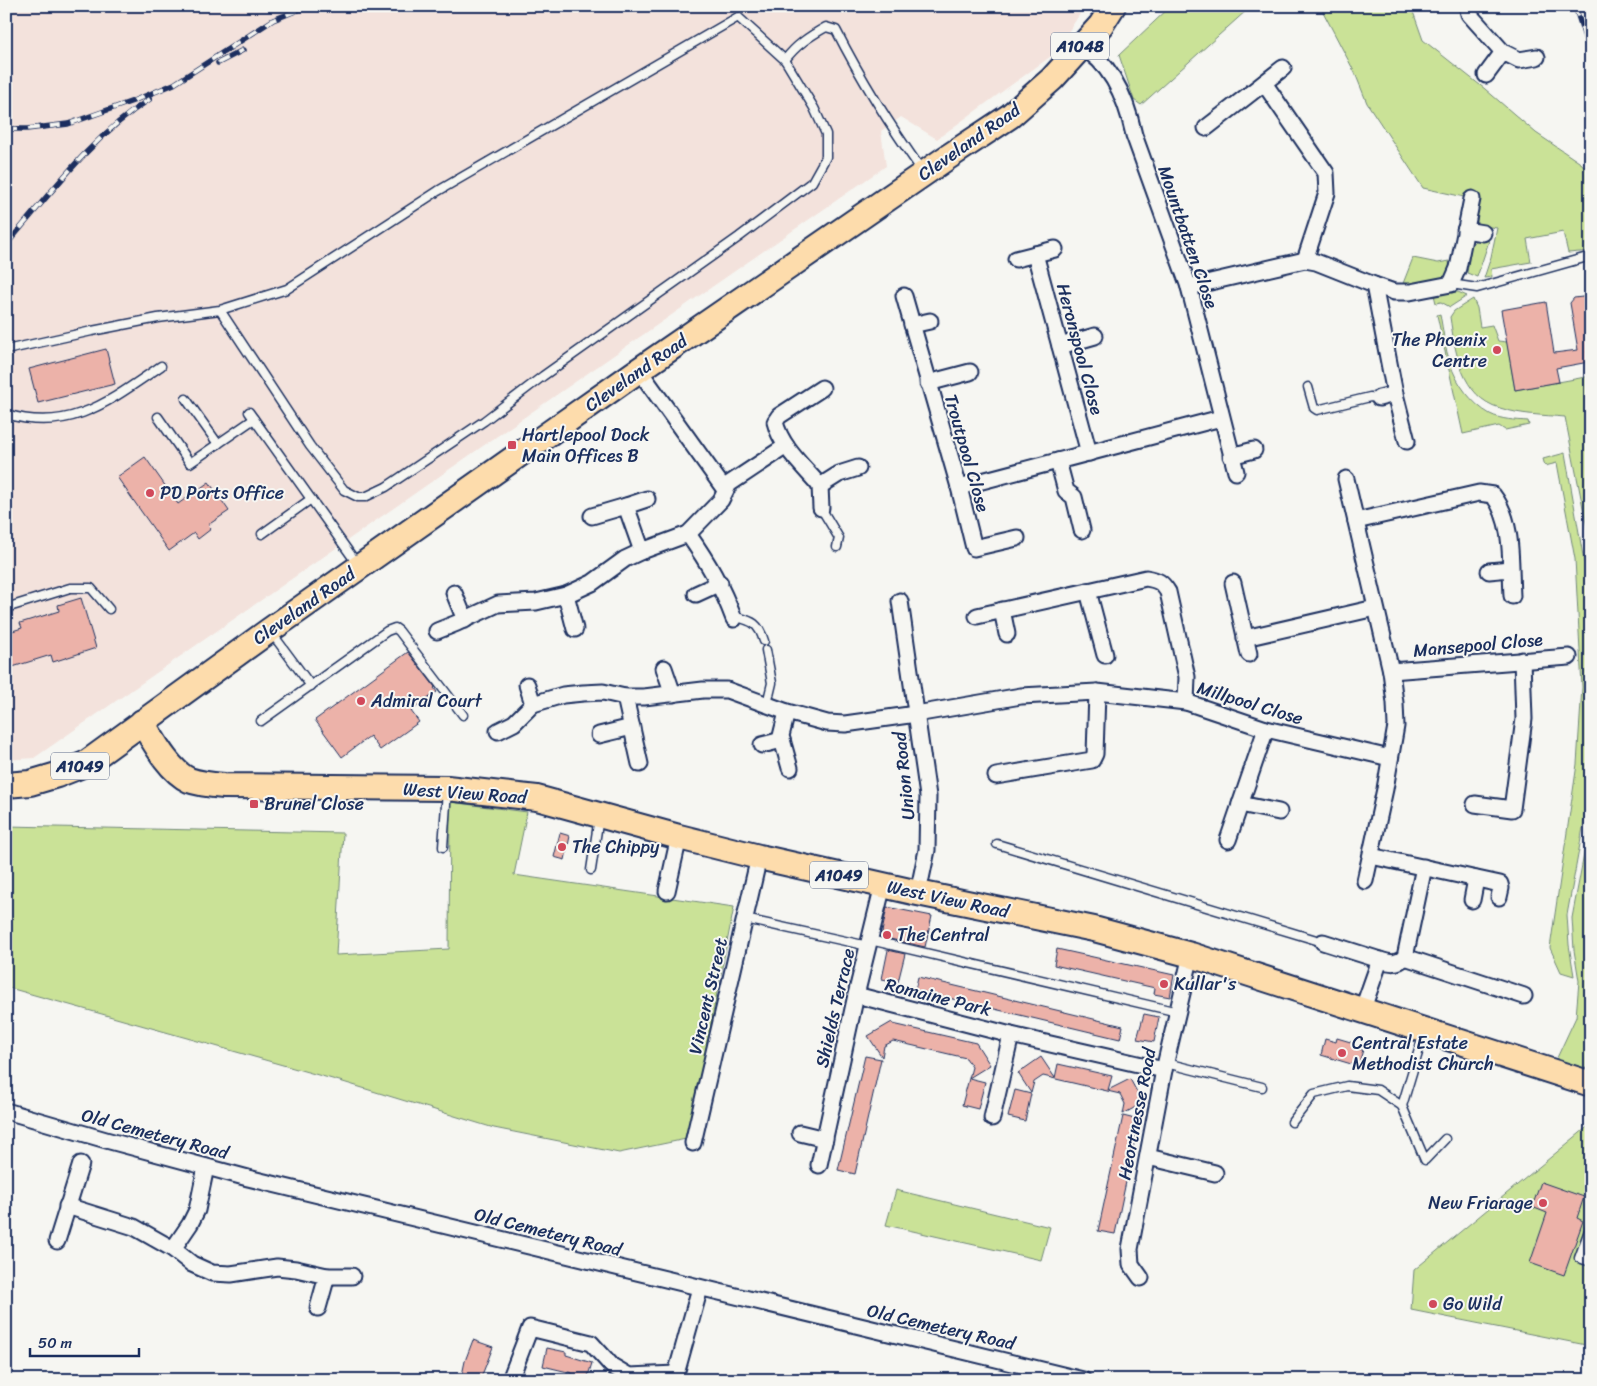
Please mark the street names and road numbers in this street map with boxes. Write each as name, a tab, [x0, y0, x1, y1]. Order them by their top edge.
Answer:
road number: A1048	[1051, 32, 1109, 59]
street label: Cleveland Road	[911, 94, 1029, 189]
street label: Mountbatten Close	[1148, 161, 1228, 313]
street label: Heronspool Close	[1047, 279, 1113, 419]
street label: Cleveland Road	[578, 325, 696, 420]
street label: Troutpool Close	[935, 390, 999, 516]
street label: Cleveland Road	[246, 558, 364, 653]
street label: Mansepool Close	[1412, 623, 1544, 667]
street label: Millpool Close	[1193, 672, 1307, 734]
street label: Union Road	[883, 729, 925, 822]
road number: A1049	[51, 752, 109, 779]
street label: West View Road	[402, 773, 529, 813]
road number: A1049	[810, 862, 868, 888]
street label: West View Road	[884, 870, 1013, 928]
street label: Vincent Street	[679, 934, 737, 1057]
street label: Shields Terrace	[806, 945, 864, 1071]
street label: Romaine Park	[882, 968, 995, 1026]
street label: Heortnesse Road	[1109, 1044, 1166, 1183]
street label: Old Cemetery Road	[78, 1099, 233, 1169]
street label: Old Cemetery Road	[471, 1198, 627, 1266]
street label: Old Cemetery Road	[864, 1294, 1020, 1360]

